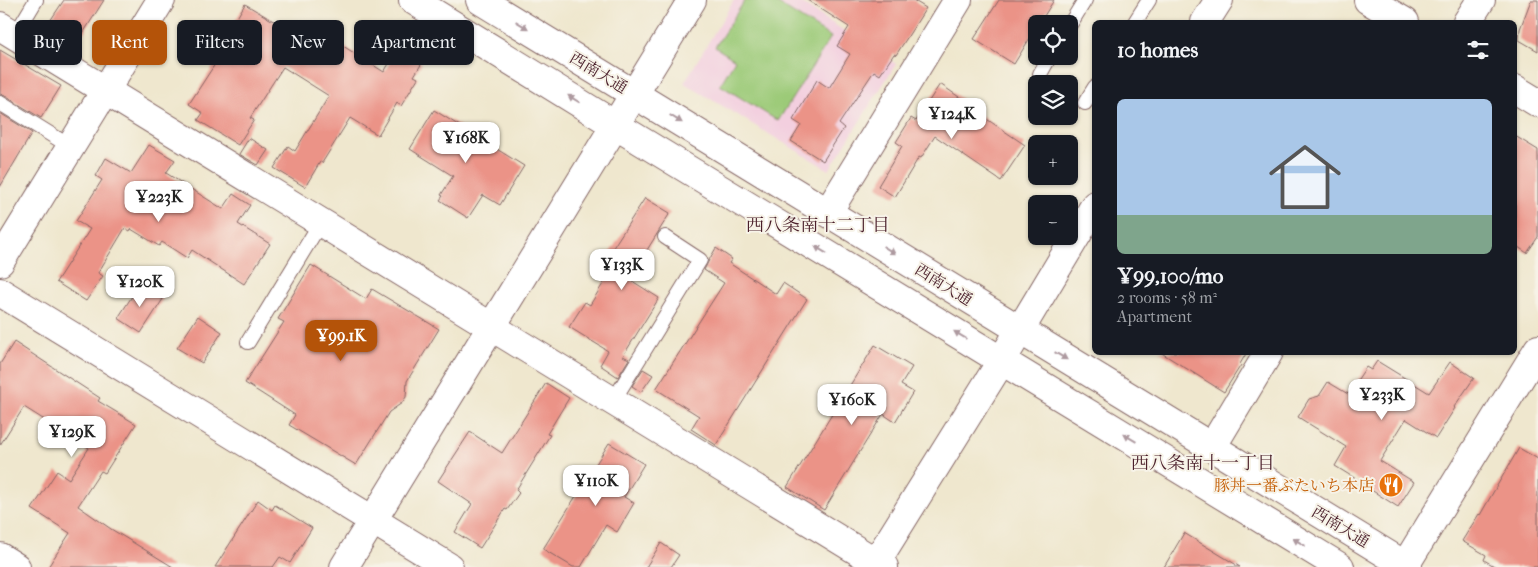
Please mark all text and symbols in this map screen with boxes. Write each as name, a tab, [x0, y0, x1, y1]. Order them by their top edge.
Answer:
map controls	[1028, 15, 1078, 245]
button: locate	[1028, 15, 1078, 65]
chip: Buy	[15, 20, 82, 65]
chip: Rent	[92, 20, 167, 65]
chip: Filters	[177, 20, 262, 65]
chip: New	[272, 20, 344, 65]
chip: Apartment	[354, 20, 474, 65]
one-way arrow	[515, 21, 528, 30]
icon: filters	[1464, 36, 1492, 64]
text: 10 homes	[1117, 38, 1198, 62]
street label: 西南大通	[566, 48, 631, 97]
button: layers	[1028, 75, 1078, 125]
one-way arrow	[567, 95, 580, 104]
pin: ¥124K	[917, 98, 987, 140]
text: ¥124K	[928, 104, 976, 123]
one-way arrow	[669, 114, 682, 124]
pin: ¥168K	[431, 121, 501, 164]
text: ¥168K	[443, 128, 489, 147]
icon: home	[1260, 132, 1350, 222]
button: +	[1028, 135, 1078, 185]
pin: ¥223K	[124, 180, 194, 223]
text: ¥223K	[135, 187, 183, 206]
button: −	[1028, 195, 1078, 245]
district label: 西八条南十二丁目	[746, 215, 890, 236]
one-way arrow	[882, 245, 895, 254]
one-way arrow	[815, 246, 828, 255]
pin: ¥133K	[587, 248, 657, 291]
text: ¥133K	[601, 255, 643, 274]
street label: 西南大通	[912, 259, 976, 309]
text: ¥99,100/mo	[1117, 264, 1223, 288]
pin: ¥120K	[105, 266, 175, 308]
text: ¥120K	[117, 272, 163, 291]
text: 2 rooms · 58 m²	[1117, 288, 1217, 307]
text: Apartment	[1117, 307, 1192, 326]
pin: ¥99.1K	[300, 320, 382, 362]
text: ¥99.1K	[316, 326, 366, 345]
one-way arrow	[954, 330, 967, 339]
one-way arrow	[1055, 351, 1068, 360]
pin: ¥233K	[1347, 378, 1417, 421]
pin: ¥160K	[817, 384, 887, 426]
text: ¥233K	[1359, 385, 1405, 404]
text: ¥160K	[828, 390, 876, 409]
pin: ¥129K	[37, 416, 107, 458]
text: ¥129K	[49, 422, 95, 441]
one-way arrow	[1124, 434, 1137, 443]
district label: 西八条南十一丁目	[1131, 453, 1275, 474]
pin: ¥110K	[561, 464, 631, 507]
text: ¥110K	[574, 471, 618, 490]
restaurant icon: 豚丼一番ぶたいち本店	[1378, 472, 1404, 498]
place label: 豚丼一番ぶたいち本店	[1214, 476, 1374, 495]
street label: 西南大通	[1308, 502, 1373, 551]
one-way arrow	[1292, 537, 1305, 546]

